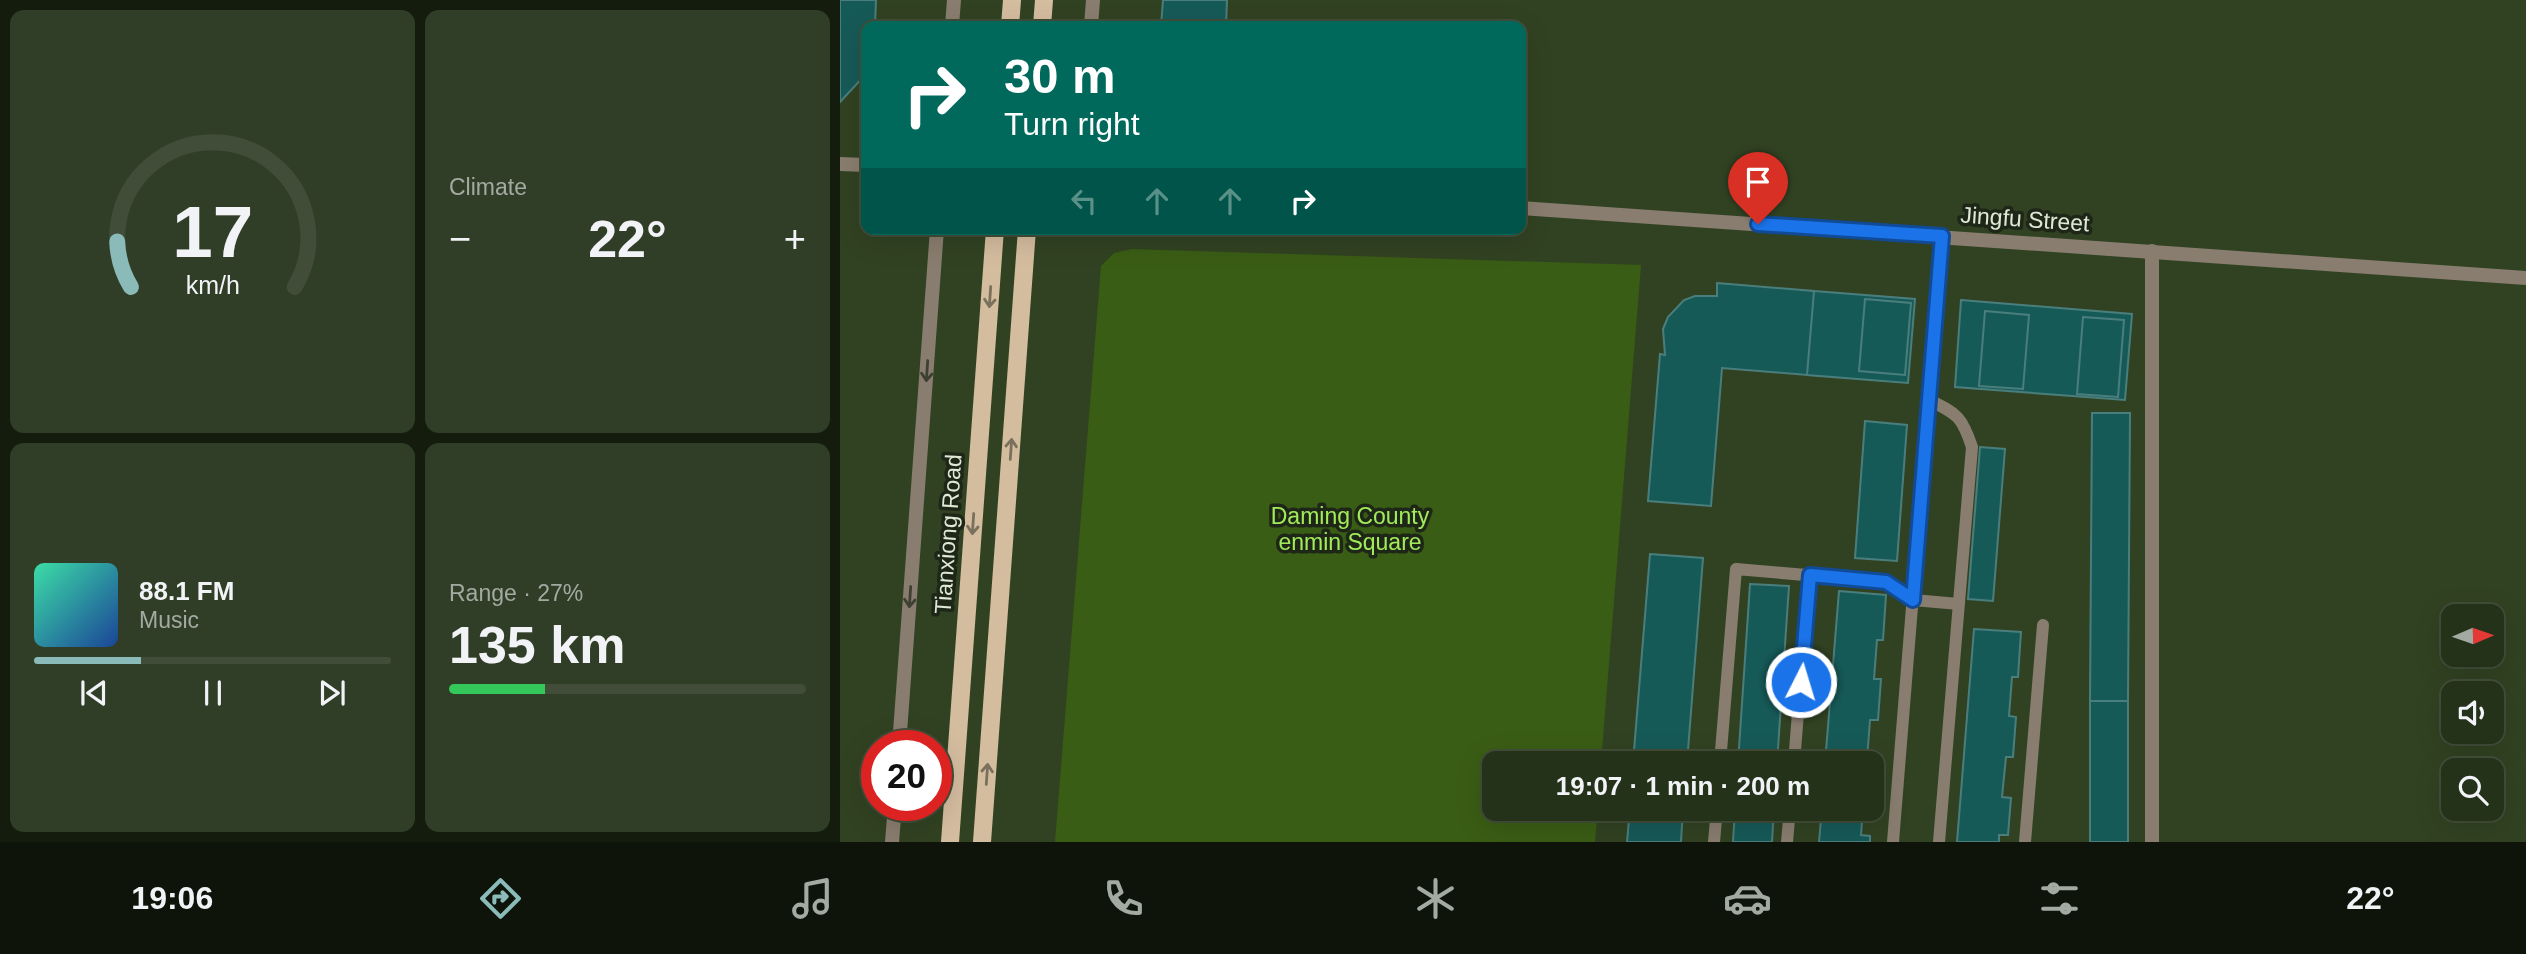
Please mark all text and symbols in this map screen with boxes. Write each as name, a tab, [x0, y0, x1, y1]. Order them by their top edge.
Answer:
icon: right	[889, 49, 980, 140]
text: 30 m	[1004, 49, 1116, 103]
text: Turn right	[1004, 106, 1140, 142]
pin	[1728, 152, 1788, 224]
icon: arrive	[1739, 163, 1777, 201]
text: Climate	[449, 174, 527, 200]
icon: left	[1065, 182, 1103, 220]
icon: ahead	[1138, 182, 1176, 220]
icon: ahead	[1211, 182, 1249, 220]
icon: right	[1284, 182, 1322, 220]
text: 17	[172, 192, 253, 273]
street label: Jingfu Street	[1960, 202, 2091, 237]
text: 22°	[588, 210, 667, 268]
text: −	[449, 218, 471, 260]
text: +	[784, 218, 806, 260]
text: km/h	[185, 271, 240, 299]
one-way arrow	[983, 286, 996, 308]
one-way arrow	[920, 359, 933, 381]
one-way arrow	[1004, 438, 1017, 461]
street label: Tianxiong Road	[929, 453, 967, 615]
park label: Daming County enmin Square	[1271, 503, 1430, 555]
one-way arrow	[966, 512, 979, 535]
text: 88.1 FM	[139, 576, 234, 606]
text: Range · 27%	[449, 580, 583, 606]
one-way arrow	[903, 586, 916, 608]
north arrow	[2441, 604, 2504, 667]
map controls	[2441, 604, 2504, 821]
text: Music	[139, 607, 199, 633]
text: 135 km	[449, 616, 625, 674]
position arrow	[1764, 645, 1838, 719]
icon: previous	[75, 674, 113, 712]
icon: pause	[194, 674, 232, 712]
icon: next	[313, 674, 351, 712]
button: sound	[2441, 681, 2504, 744]
speed limit sign: 20	[861, 730, 952, 821]
button: search	[2441, 758, 2504, 821]
one-way arrow	[981, 763, 994, 786]
text: 19:07 · 1 min · 200 m	[1556, 771, 1810, 801]
icon: directions	[476, 874, 525, 923]
icon: music	[788, 874, 837, 923]
icon: phone	[1099, 874, 1148, 923]
icon: climate	[1411, 874, 1460, 923]
icon: car	[1723, 874, 1772, 923]
icon: filters	[2035, 874, 2084, 923]
text: 19:06	[131, 880, 213, 916]
text: 22°	[2346, 880, 2395, 916]

